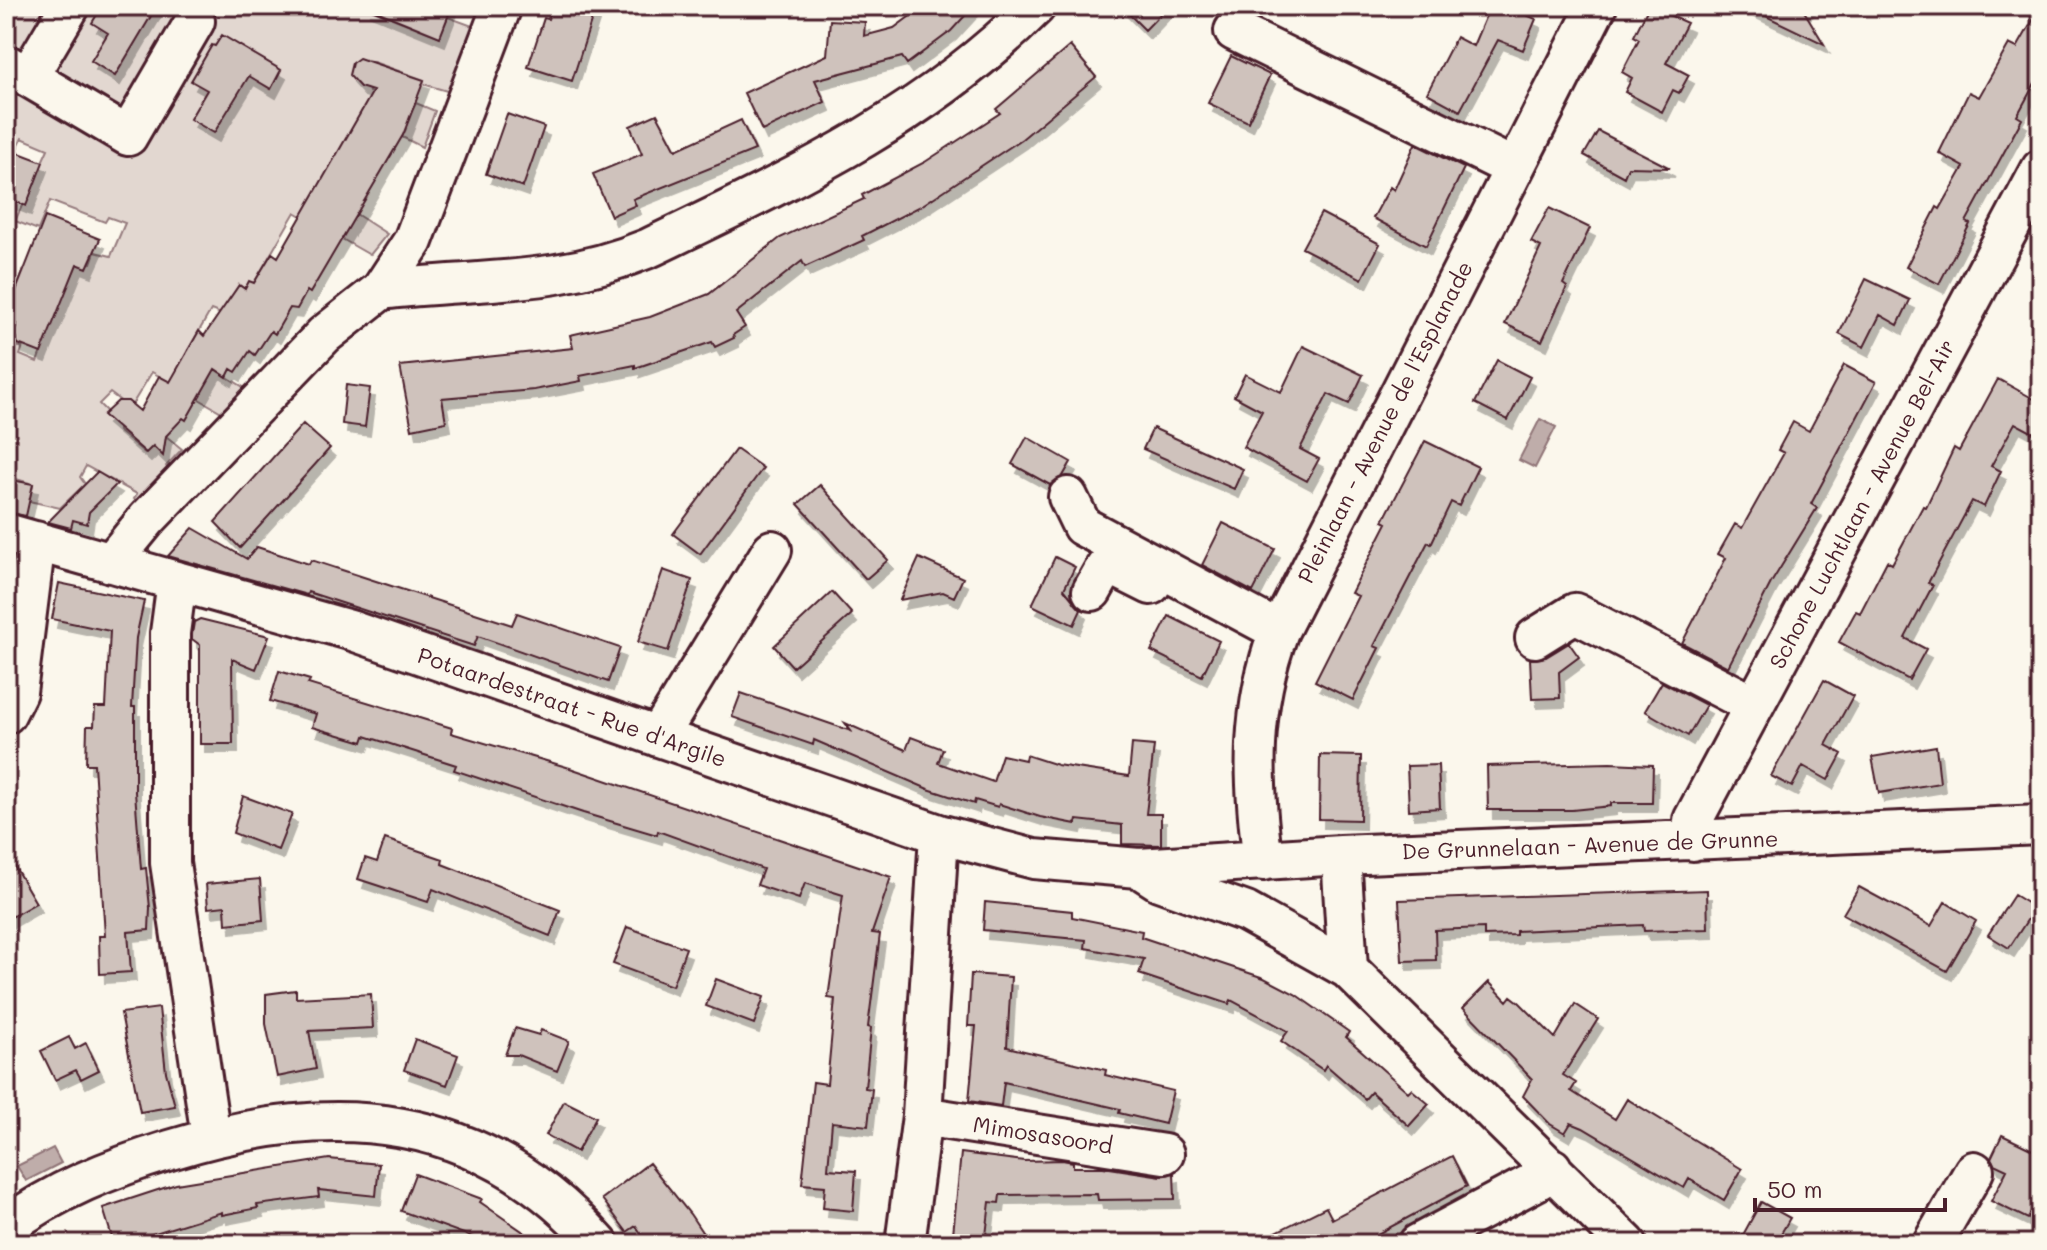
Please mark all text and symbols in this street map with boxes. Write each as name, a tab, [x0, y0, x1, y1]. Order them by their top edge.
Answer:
street label: Pleinlaan - Avenue de l'Esplanade	[1290, 256, 1479, 588]
street label: Schone Luchtlaan - Avenue Bel-Air	[1762, 334, 1961, 673]
street label: Potaardestraat - Rue d'Argile	[414, 640, 730, 773]
street label: De Grunnelaan - Avenue de Grunne	[1401, 823, 1779, 866]
street label: Mimosasoord	[971, 1109, 1115, 1160]
scale bar	[1755, 1162, 1945, 1212]
text: 50 m	[1767, 1173, 1823, 1204]

